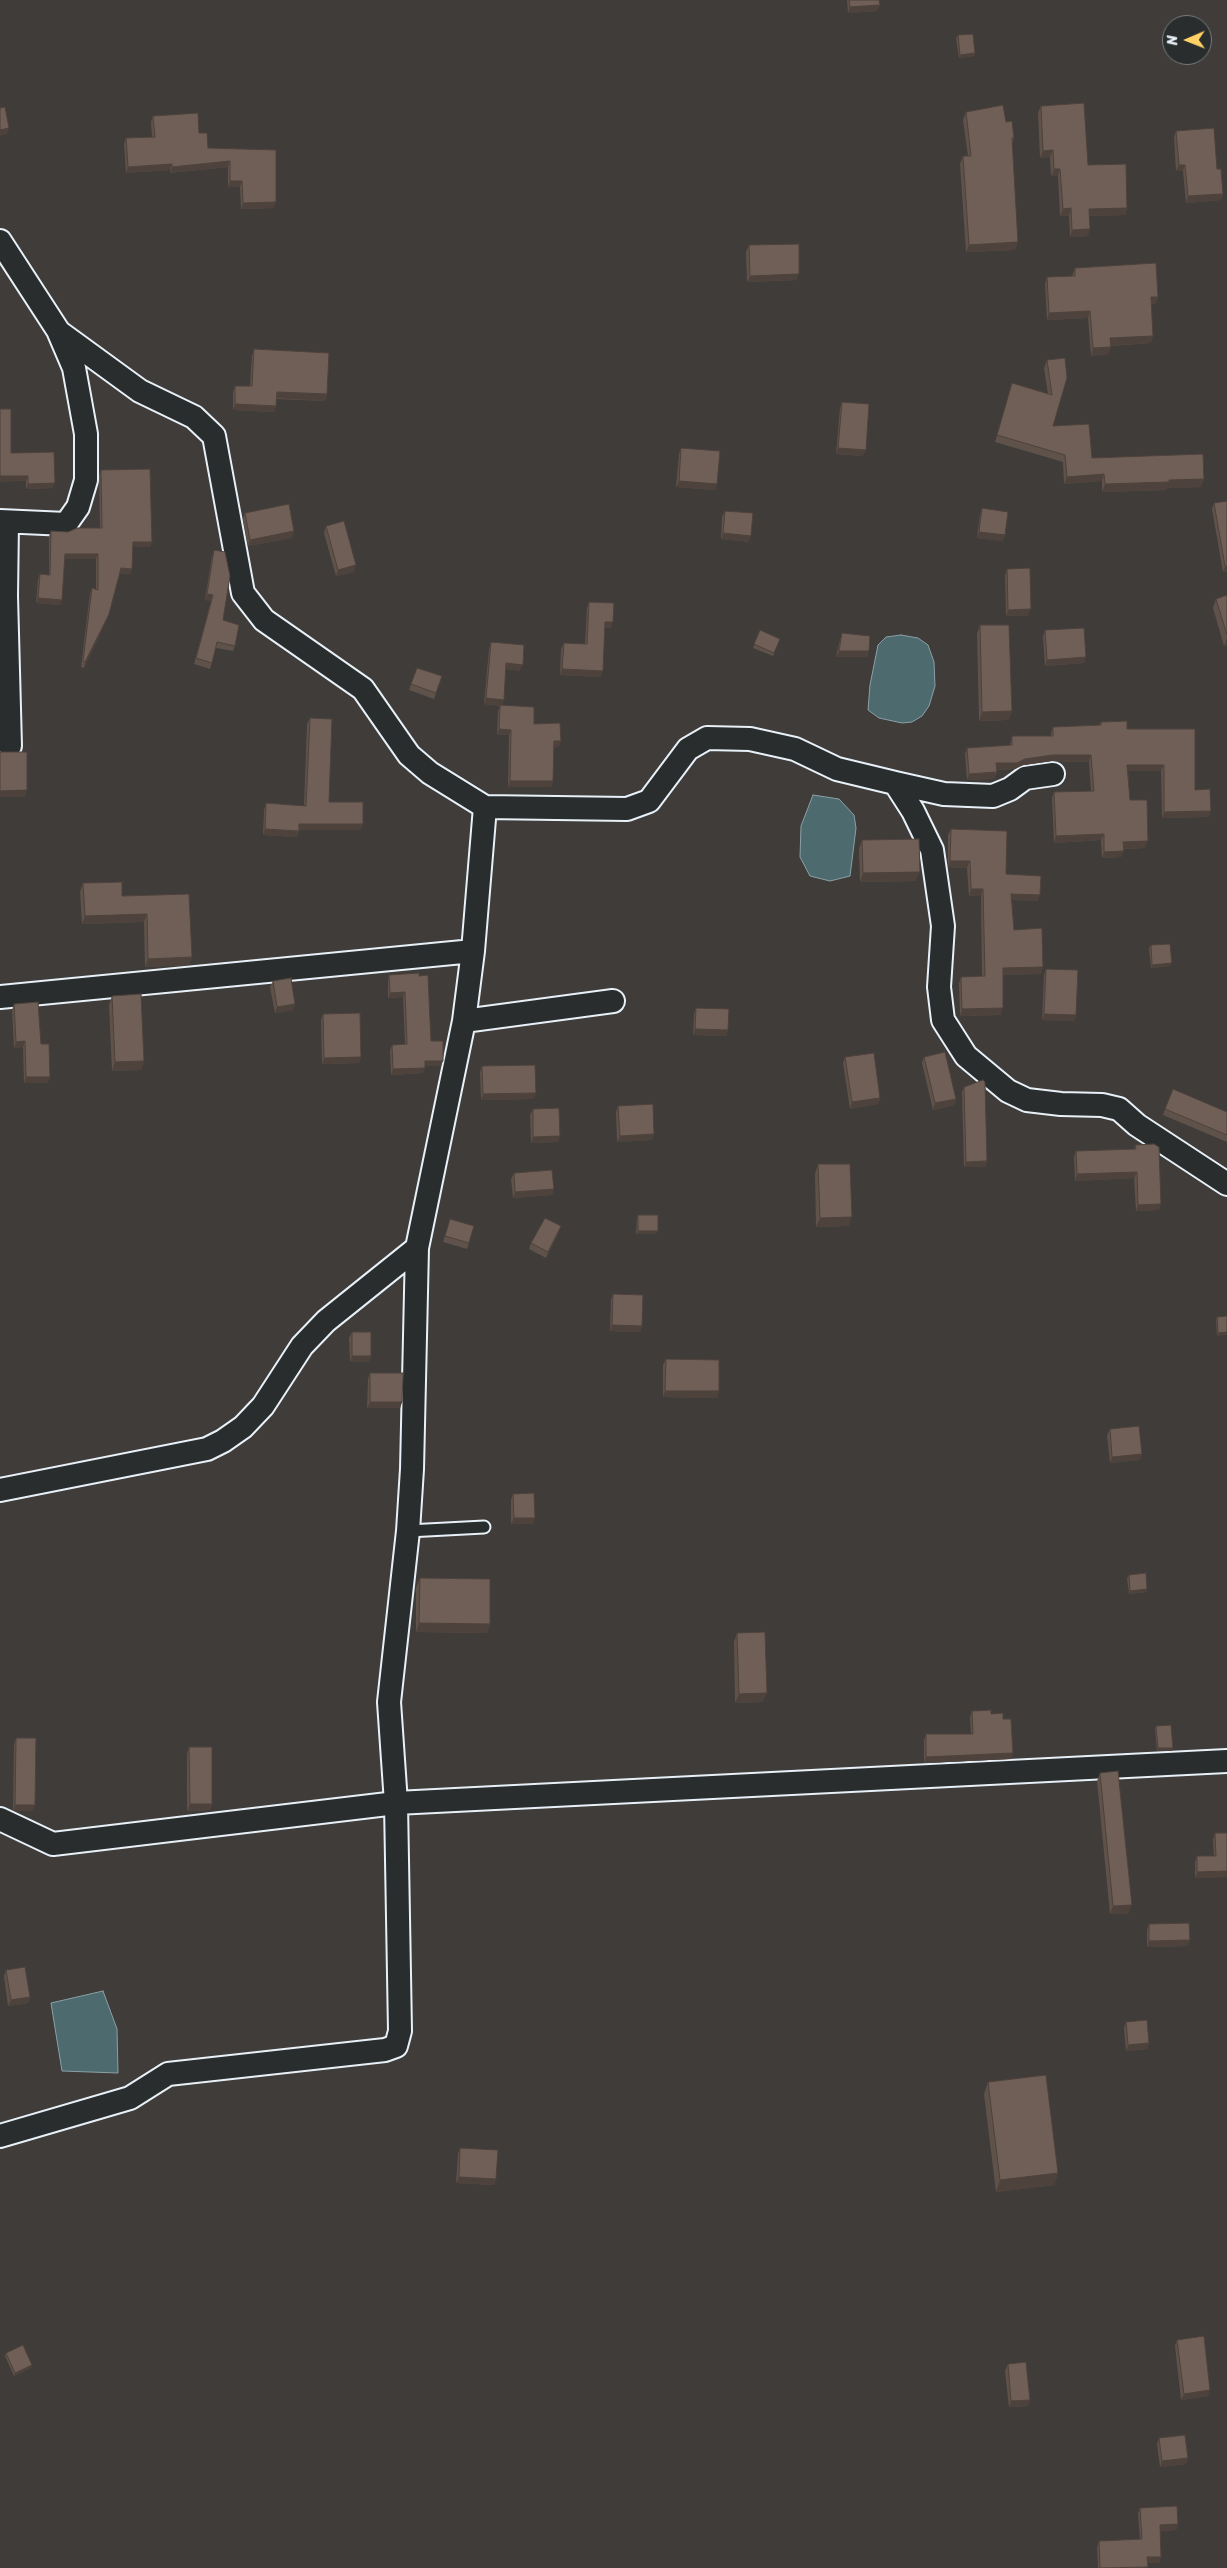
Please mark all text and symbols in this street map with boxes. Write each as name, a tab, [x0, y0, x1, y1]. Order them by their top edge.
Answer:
north arrow	[1162, 15, 1212, 65]
text: N	[1160, 35, 1185, 45]

